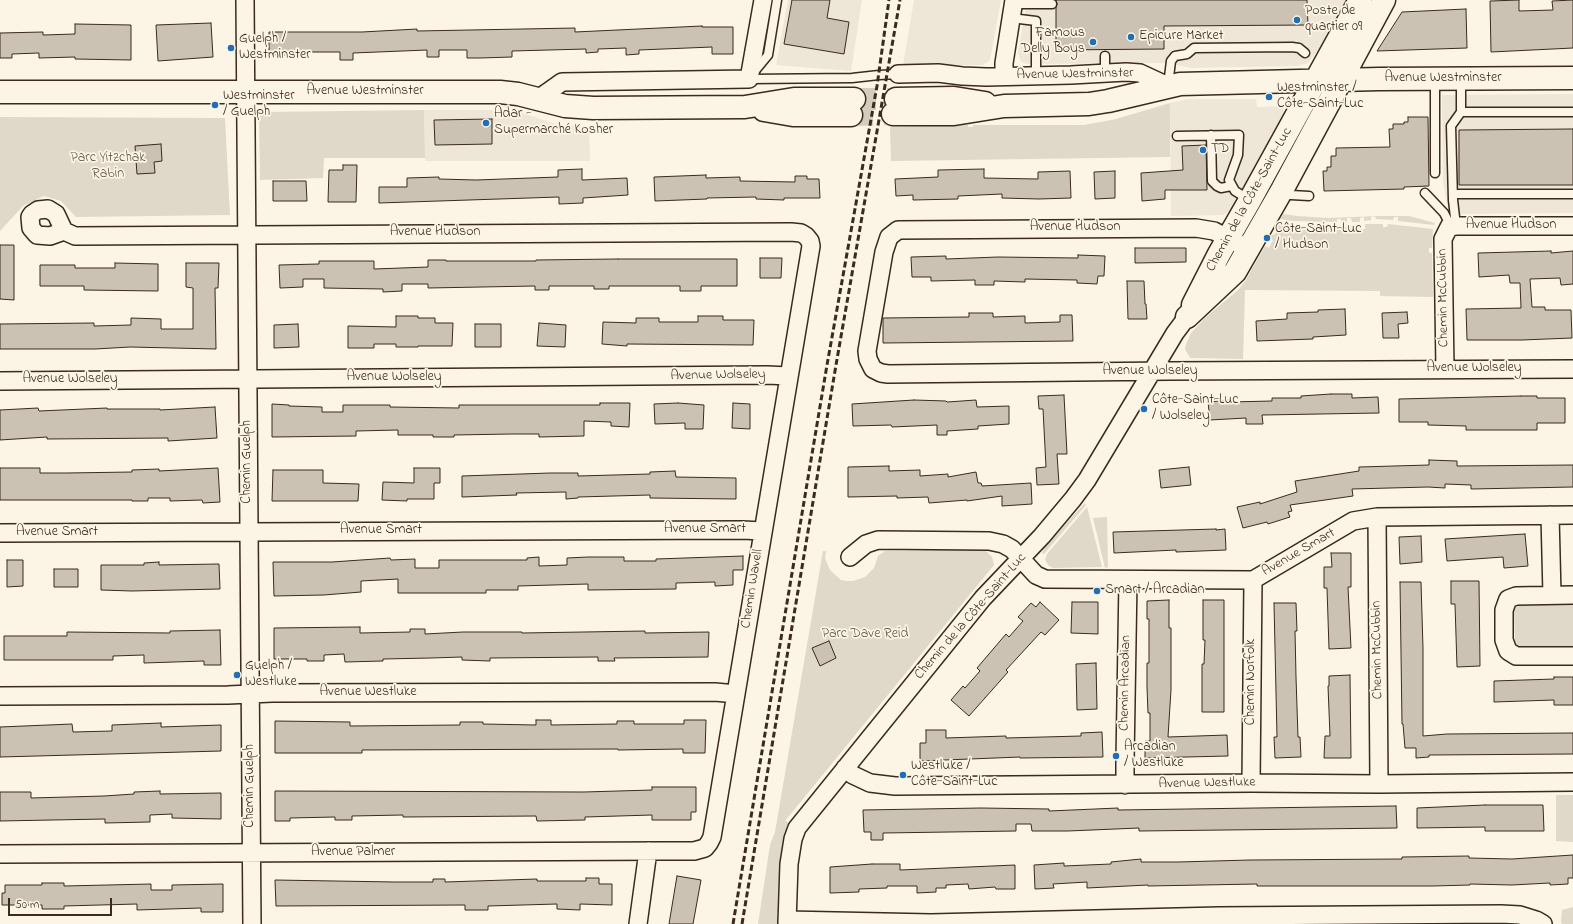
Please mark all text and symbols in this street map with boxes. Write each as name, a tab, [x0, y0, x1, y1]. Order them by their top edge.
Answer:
place label: Poste de quartier 09	[1305, 4, 1362, 36]
marker: Poste de quartier 09	[1292, 15, 1302, 25]
place label: Famous Delly Boys	[1021, 26, 1085, 58]
place label: Epicure Market	[1139, 29, 1223, 45]
place label: Guelph / Westminster	[239, 32, 311, 64]
marker: Epicure Market	[1126, 32, 1136, 42]
marker: Famous Delly Boys	[1088, 37, 1098, 47]
marker: Guelph / Westminster	[226, 43, 236, 53]
street label: Avenue Westminster	[1016, 66, 1134, 84]
street label: Avenue Westminster	[1384, 71, 1502, 87]
place label: Westminster / Côte-Saint-Luc	[1277, 81, 1363, 114]
street label: Avenue Westminster	[306, 84, 424, 100]
place label: Westminster / Guelph	[223, 89, 295, 122]
marker: Westminster / Côte-Saint-Luc	[1264, 92, 1274, 102]
marker: Westminster / Guelph	[210, 100, 220, 110]
place label: Adar - Supermarché Kosher	[494, 107, 613, 140]
marker: Adar - Supermarché Kosher	[481, 118, 491, 128]
street label: Chemin de la Côte-Saint-Luc	[1203, 125, 1297, 275]
place label: TD	[1211, 142, 1229, 158]
marker: TD	[1198, 145, 1208, 155]
park label: Parc Yitzchak Rabin	[71, 151, 145, 184]
street label: Avenue Hudson	[1466, 218, 1556, 234]
street label: Avenue Hudson	[1030, 220, 1120, 236]
place label: Côte-Saint-Luc / Hudson	[1275, 222, 1361, 254]
street label: Avenue Hudson	[390, 225, 480, 241]
marker: Côte-Saint-Luc / Hudson	[1262, 233, 1272, 243]
street label: Chemin McCubbin	[1435, 249, 1453, 347]
street label: Avenue Wolseley	[1426, 361, 1522, 377]
street label: Avenue Wolseley	[1102, 364, 1198, 380]
street label: Avenue Wolseley	[670, 367, 766, 385]
street label: Avenue Wolseley	[346, 370, 442, 386]
street label: Avenue Wolseley	[22, 372, 118, 388]
place label: Côte-Saint-Luc / Wolseley	[1152, 393, 1238, 426]
marker: Côte-Saint-Luc / Wolseley	[1139, 404, 1149, 414]
street label: Chemin Guelph	[240, 420, 256, 504]
street label: Avenue Smart	[664, 522, 746, 538]
street label: Avenue Smart	[340, 523, 422, 539]
street label: Avenue Smart	[16, 525, 98, 541]
street label: Avenue Smart	[1259, 525, 1339, 581]
street label: Chemin Wavell	[738, 548, 768, 630]
street label: Chemin de la Côte-Saint-Luc	[912, 550, 1030, 684]
place label: Smart / Arcadian	[1105, 583, 1204, 599]
marker: Smart / Arcadian	[1092, 586, 1102, 596]
street label: Chemin McCubbin	[1369, 601, 1387, 699]
park label: Parc Dave Reid	[822, 627, 908, 643]
street label: Chemin Arcadian	[1117, 635, 1135, 731]
street label: Chemin Norfolk	[1244, 639, 1260, 725]
place label: Guelph / Westluke	[245, 659, 297, 692]
marker: Guelph / Westluke	[232, 670, 242, 680]
street label: Avenue Westluke	[319, 685, 417, 701]
place label: Arcadian / Westluke	[1124, 740, 1184, 772]
street label: Chemin Guelph	[243, 744, 259, 828]
marker: Arcadian / Westluke	[1111, 751, 1121, 761]
place label: Westluke / Côte-Saint-Luc	[911, 759, 997, 792]
marker: Westluke / Côte-Saint-Luc	[898, 770, 908, 780]
street label: Avenue Westluke	[1158, 775, 1256, 793]
street label: Avenue Palmer	[311, 845, 395, 861]
scale bar	[10, 890, 114, 916]
text: 50 m	[15, 896, 39, 914]

